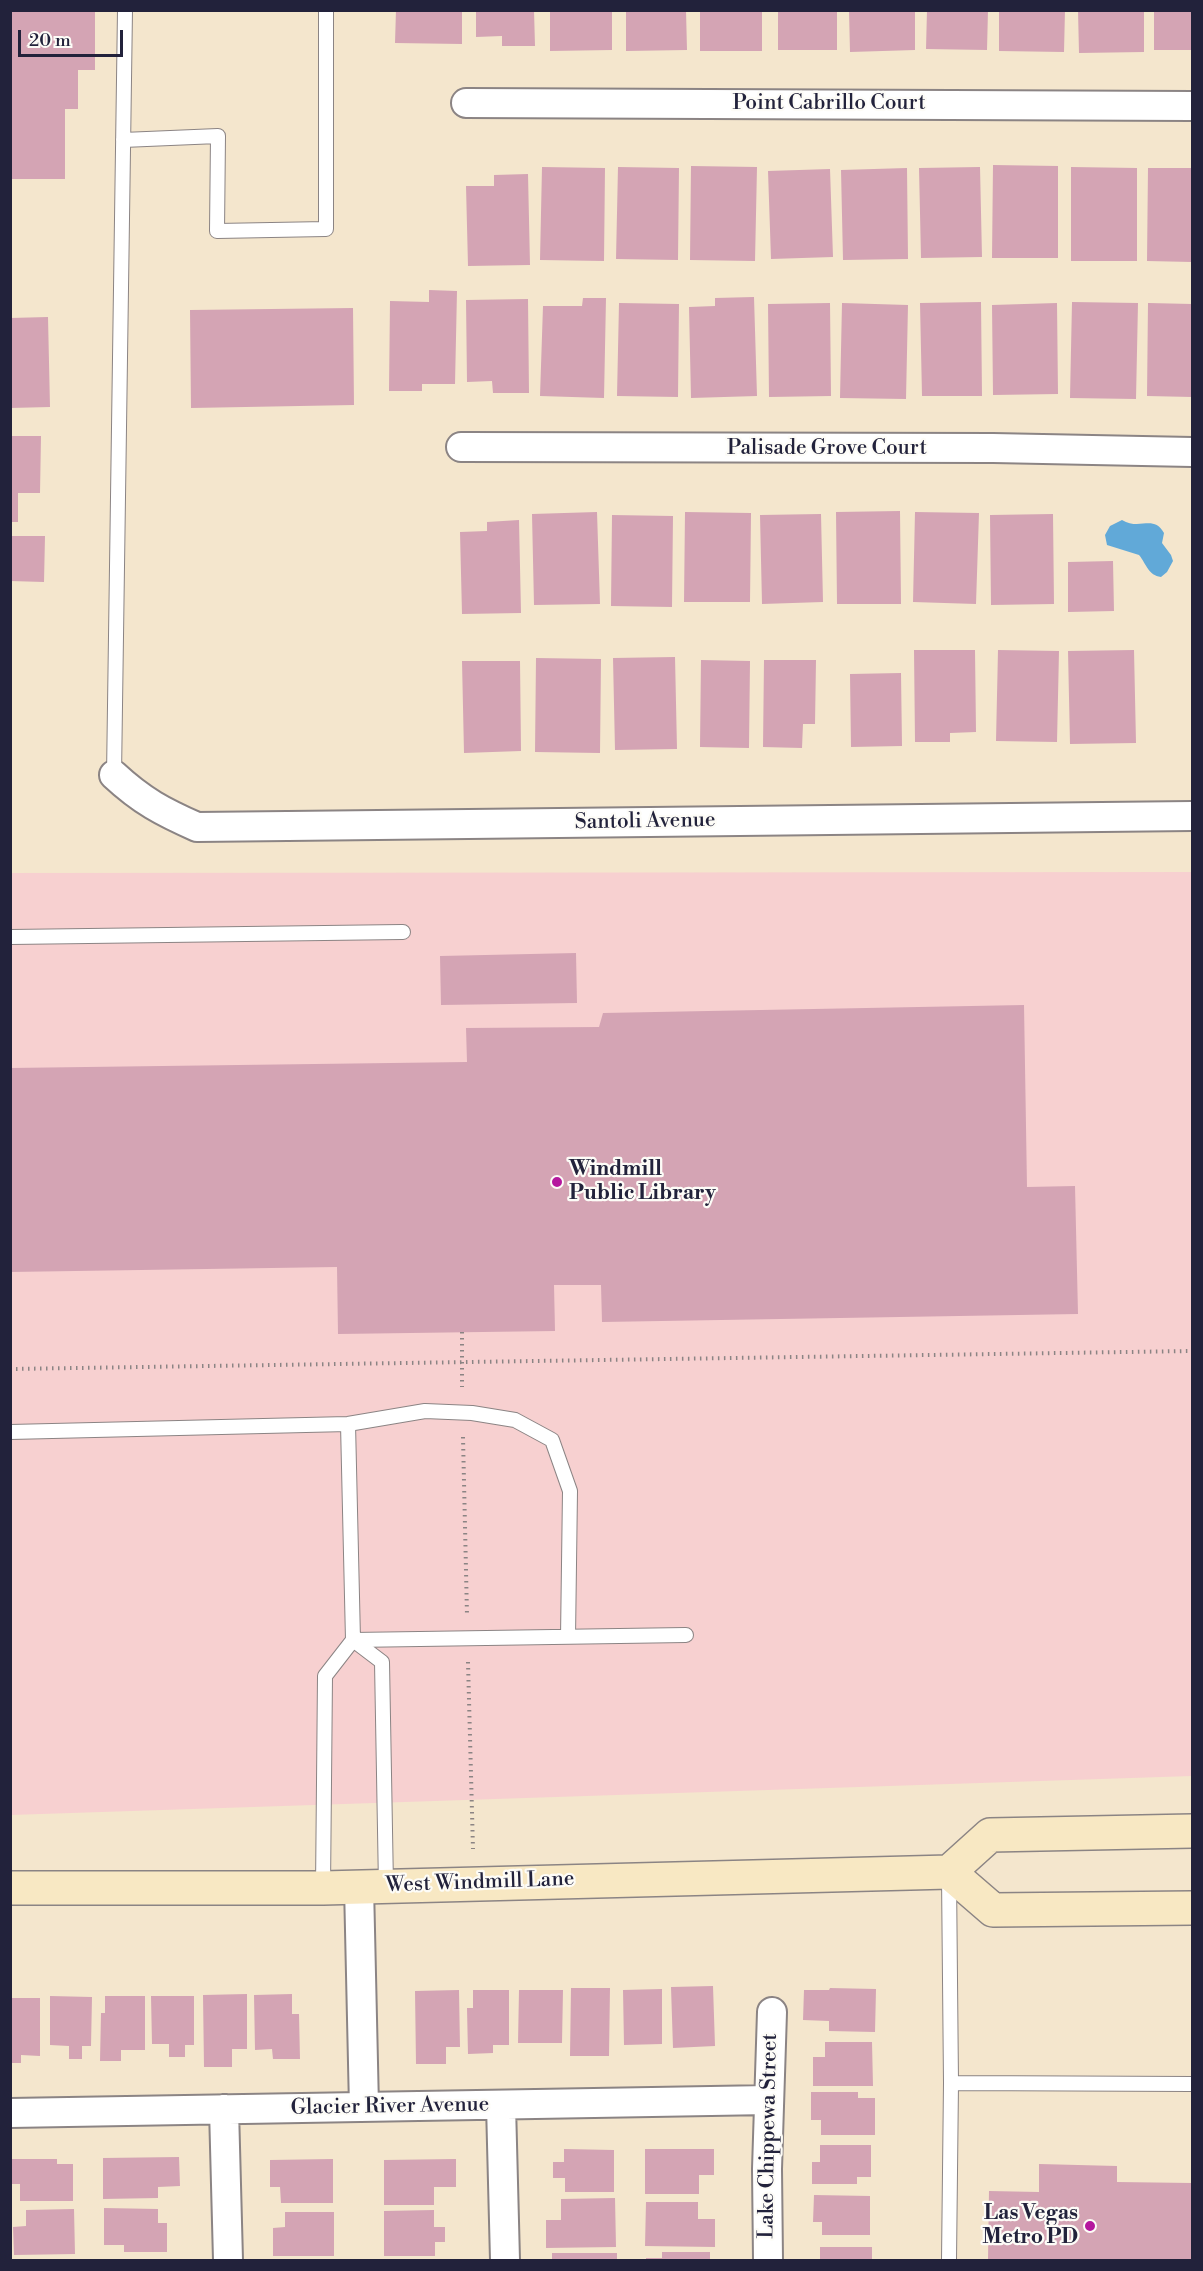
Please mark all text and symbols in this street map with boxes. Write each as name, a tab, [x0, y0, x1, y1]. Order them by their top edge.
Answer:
scale bar	[21, 18, 126, 56]
text: 20 m	[29, 29, 71, 52]
street label: Point Cabrillo Court	[732, 91, 926, 117]
street label: Palisade Grove Court	[727, 436, 927, 462]
street label: Santoli Avenue	[574, 808, 716, 836]
place label: Windmill Public Library	[569, 1157, 716, 1207]
marker: Windmill Public Library	[550, 1175, 564, 1189]
street label: West Windmill Lane	[385, 1867, 575, 1899]
street label: Lake Chippewa Street	[755, 2033, 783, 2239]
street label: Glacier River Avenue	[290, 2093, 490, 2121]
place label: Las Vegas Metro PD	[982, 2201, 1078, 2251]
marker: Las Vegas Metro PD	[1083, 2219, 1097, 2233]

